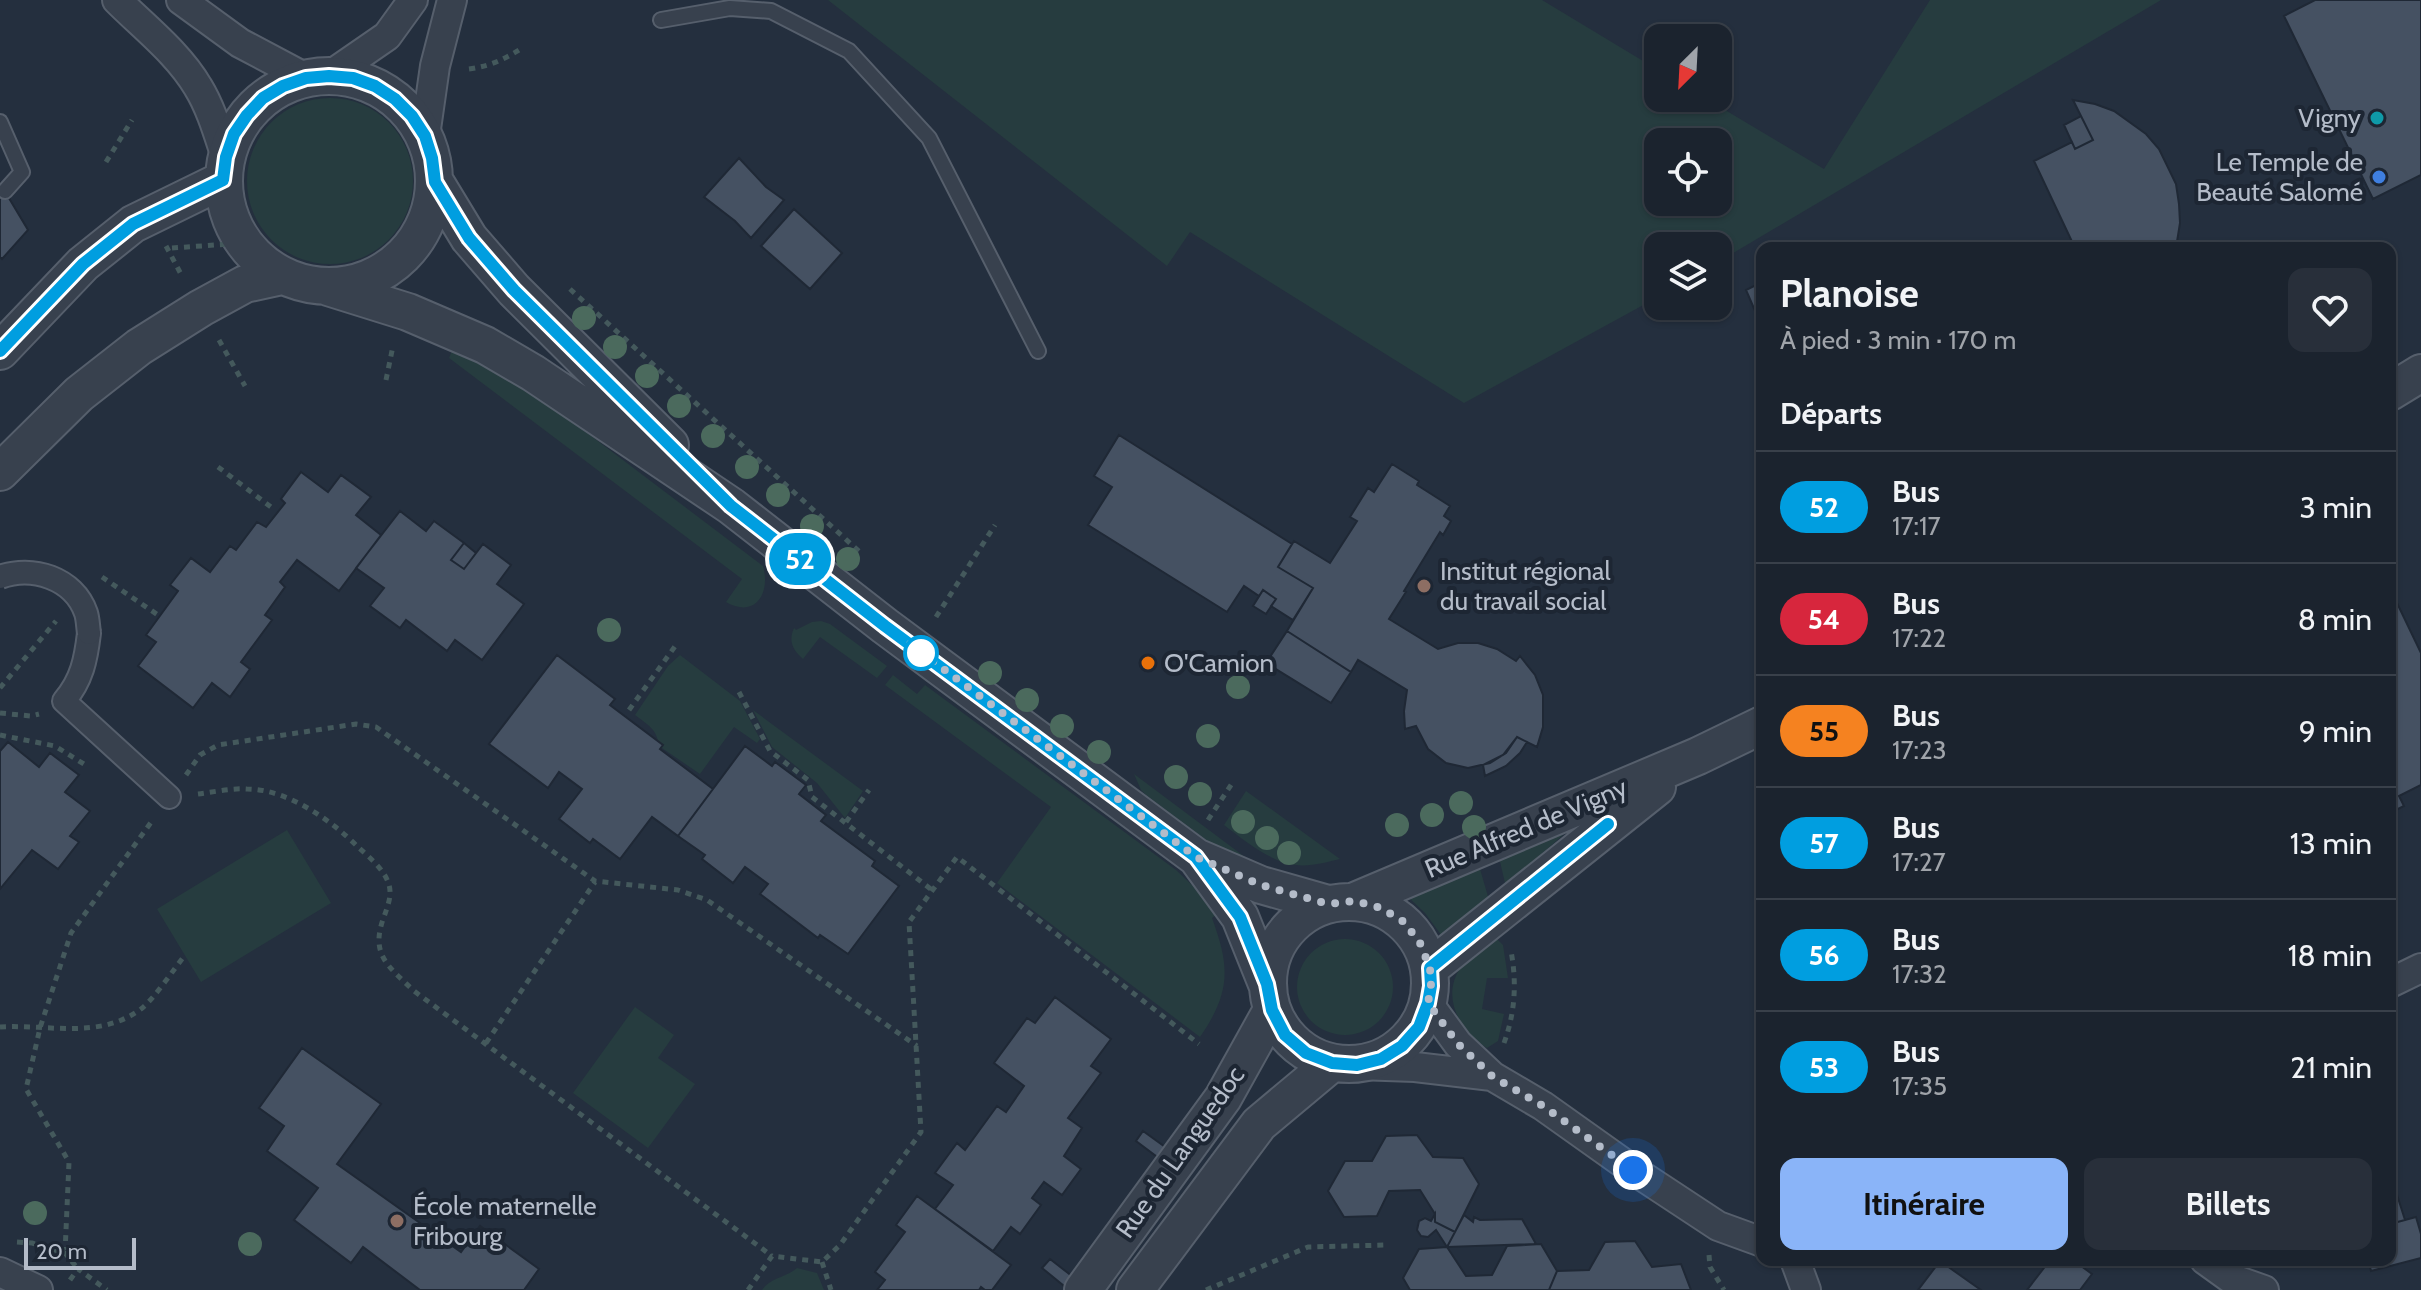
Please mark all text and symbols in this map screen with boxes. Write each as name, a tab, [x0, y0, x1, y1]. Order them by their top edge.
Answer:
north arrow	[1644, 24, 1732, 112]
map controls	[1644, 24, 1732, 320]
place label: Vigny	[2298, 102, 2361, 134]
marker: Vigny	[2368, 109, 2386, 127]
button: locate	[1644, 128, 1732, 216]
place label: Le Temple de Beauté Salomé	[2196, 146, 2363, 208]
marker: Le Temple de Beauté Salomé	[2370, 168, 2388, 186]
button: layers	[1644, 232, 1732, 320]
button: heart	[2288, 268, 2372, 352]
text: Planoise	[1780, 270, 1919, 317]
text: À pied · 3 min · 170 m	[1780, 324, 2016, 356]
text: Départs	[1780, 395, 1882, 432]
text: Bus	[1892, 473, 1940, 510]
text: 3 min	[2300, 489, 2372, 526]
text: 52	[1809, 490, 1839, 524]
text: 17:17	[1892, 510, 1941, 542]
line badge: 52	[764, 533, 836, 585]
text: 52	[785, 542, 815, 576]
place label: Institut régional du travail social	[1440, 555, 1611, 617]
marker: Institut régional du travail social	[1415, 577, 1433, 595]
text: Bus	[1892, 585, 1940, 622]
text: 8 min	[2298, 601, 2372, 638]
text: 54	[1808, 602, 1840, 636]
text: 17:22	[1892, 622, 1946, 654]
unlabelled marker	[904, 636, 938, 670]
place label: O'Camion	[1164, 647, 1274, 679]
marker: O'Camion	[1139, 654, 1157, 672]
text: Bus	[1892, 697, 1940, 734]
text: 9 min	[2299, 713, 2372, 750]
text: 55	[1809, 714, 1839, 748]
text: 17:23	[1892, 734, 1947, 766]
street label: Rue Alfred de Vigny	[1420, 771, 1632, 885]
text: Bus	[1892, 809, 1940, 846]
text: 13 min	[2290, 825, 2372, 862]
text: 57	[1809, 826, 1839, 860]
text: 17:27	[1892, 846, 1946, 878]
text: Bus	[1892, 921, 1940, 958]
text: 18 min	[2288, 937, 2372, 974]
text: 56	[1809, 938, 1839, 972]
text: 17:32	[1892, 958, 1947, 990]
text: Bus	[1892, 1033, 1940, 1070]
text: 21 min	[2290, 1049, 2372, 1086]
text: 53	[1809, 1050, 1839, 1084]
street label: Rue du Languedoc	[1109, 1060, 1251, 1244]
text: 17:35	[1892, 1070, 1947, 1102]
your location	[1613, 1150, 1653, 1190]
button: Itinéraire	[1780, 1158, 2068, 1250]
button: Billets	[2084, 1158, 2372, 1250]
place label: École maternelle Fribourg	[413, 1190, 597, 1252]
marker: École maternelle Fribourg	[388, 1212, 406, 1230]
scale bar	[24, 1234, 136, 1270]
text: 20 m	[36, 1238, 87, 1265]

